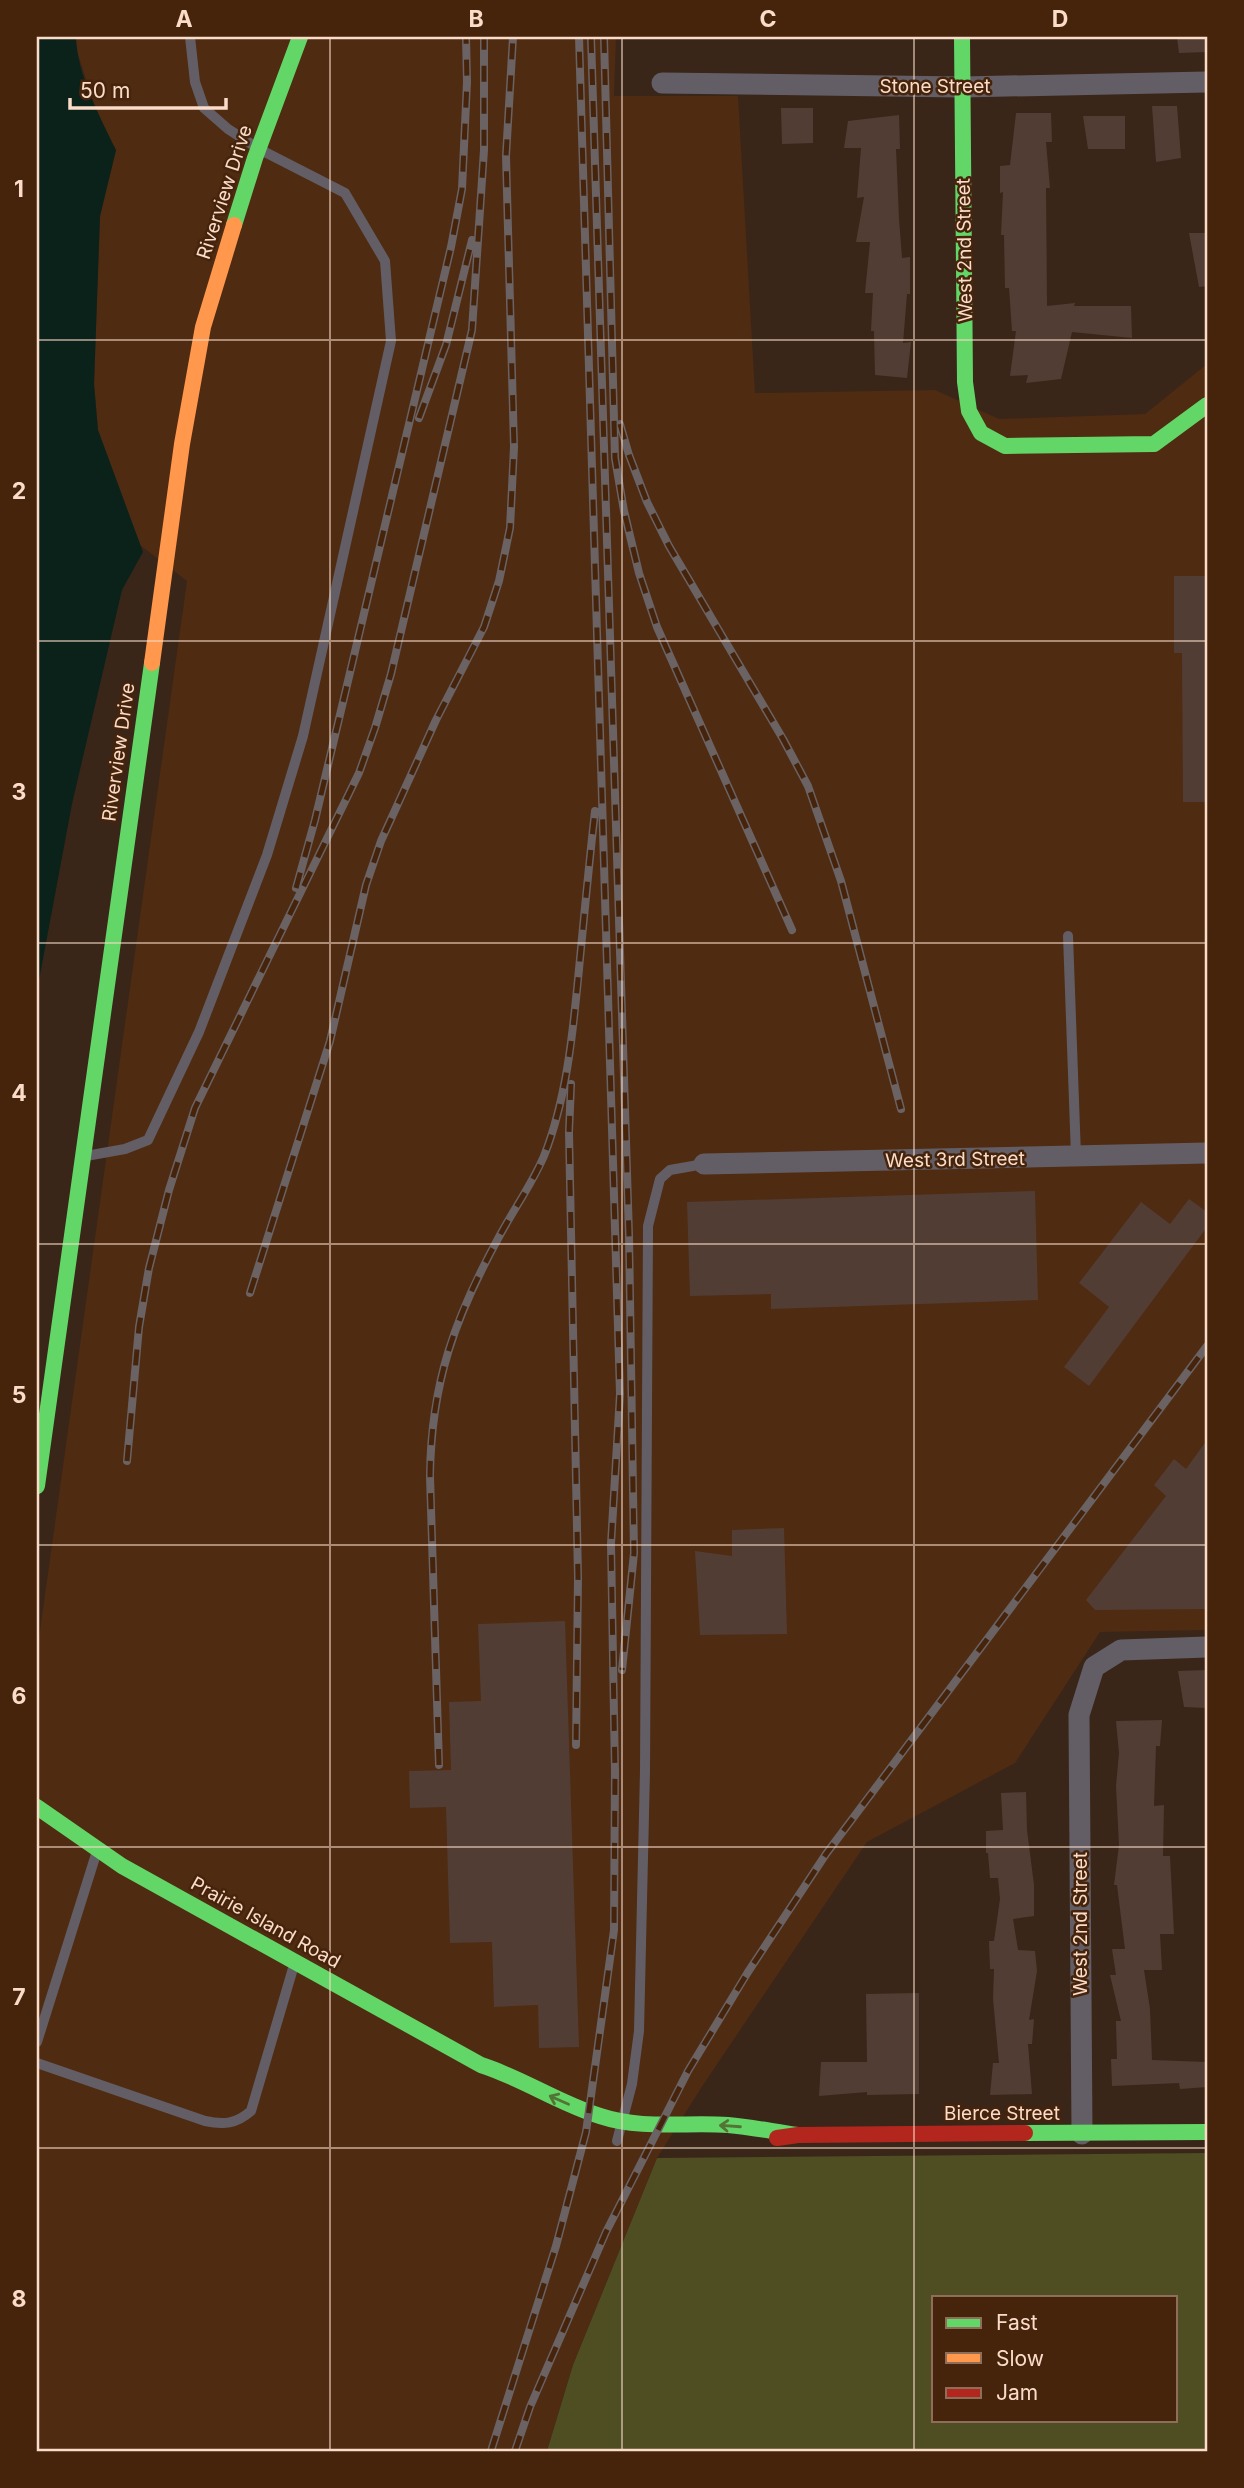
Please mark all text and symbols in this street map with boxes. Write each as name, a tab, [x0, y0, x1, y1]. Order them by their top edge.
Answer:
text: A	[175, 5, 193, 33]
text: B	[468, 5, 484, 33]
text: C	[759, 5, 777, 33]
text: D	[1052, 5, 1068, 33]
scale bar	[70, 66, 226, 110]
street label: Stone Street	[880, 75, 990, 98]
text: 50 m	[80, 78, 130, 103]
street label: Riverview Drive	[192, 122, 257, 262]
text: 1	[14, 175, 24, 203]
street label: West 2nd Street	[952, 178, 977, 322]
text: 2	[12, 477, 26, 505]
street label: Riverview Drive	[97, 681, 140, 823]
text: 3	[12, 778, 26, 806]
text: 4	[11, 1079, 27, 1107]
street label: West 3rd Street	[885, 1147, 1025, 1172]
text: 5	[12, 1381, 26, 1409]
text: 6	[12, 1682, 26, 1710]
street label: West 2nd Street	[1069, 1852, 1092, 1996]
street label: Prairie Island Road	[187, 1872, 345, 1973]
text: 7	[12, 1983, 26, 2011]
one-way arrow	[549, 2093, 570, 2106]
street label: Bierce Street	[944, 2102, 1060, 2125]
one-way arrow	[719, 2119, 742, 2132]
text: 8	[12, 2285, 26, 2313]
legend	[932, 2296, 1178, 2422]
text: Fast	[996, 2310, 1038, 2335]
text: Slow	[996, 2346, 1044, 2371]
text: Jam	[996, 2380, 1038, 2405]

